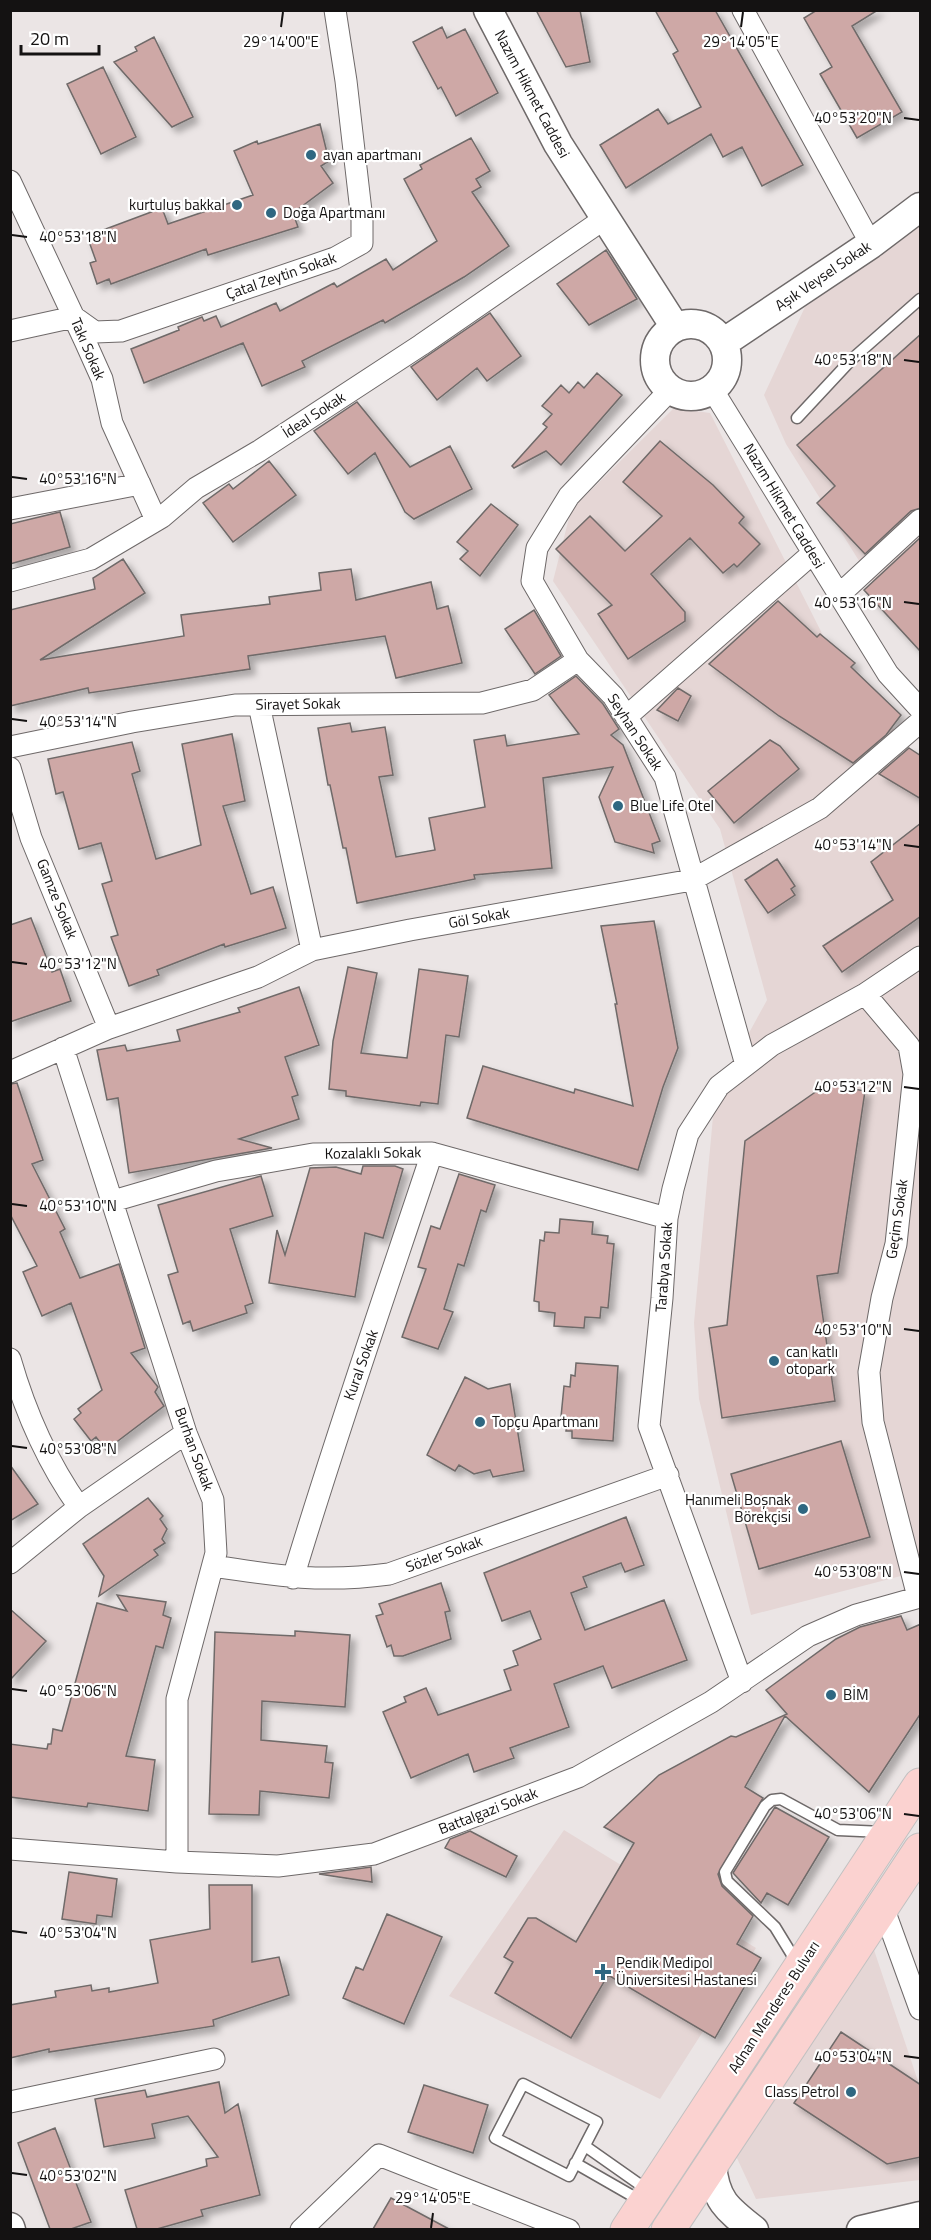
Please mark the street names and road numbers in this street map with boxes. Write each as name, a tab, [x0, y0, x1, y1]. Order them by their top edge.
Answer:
street label: Nazım Hikmet Caddesi	[489, 26, 576, 162]
street label: Aşık Veysel Sokak	[770, 235, 875, 316]
street label: Çatal Zeytin Sokak	[222, 246, 339, 305]
street label: Takı Sokak	[65, 314, 112, 384]
street label: İdeal Sokak	[278, 386, 350, 444]
street label: Nazım Hikmet Caddesi	[738, 439, 831, 573]
street label: Seyhan Sokak	[602, 689, 669, 775]
street label: Sirayet Sokak	[255, 691, 341, 716]
street label: Gamze Sokak	[31, 855, 84, 942]
street label: Göl Sokak	[446, 901, 511, 934]
street label: Kozalaklı Sokak	[324, 1140, 422, 1165]
street label: Geçim Sokak	[880, 1178, 913, 1260]
street label: Tarabya Sokak	[649, 1221, 678, 1313]
street label: Kural Sokak	[337, 1326, 384, 1403]
street label: Burhan Sokak	[169, 1404, 220, 1494]
street label: Sözler Sokak	[402, 1529, 485, 1578]
street label: Battalgazi Sokak	[435, 1781, 541, 1840]
street label: Adnan Menderes Bulvarı	[722, 1936, 825, 2078]

